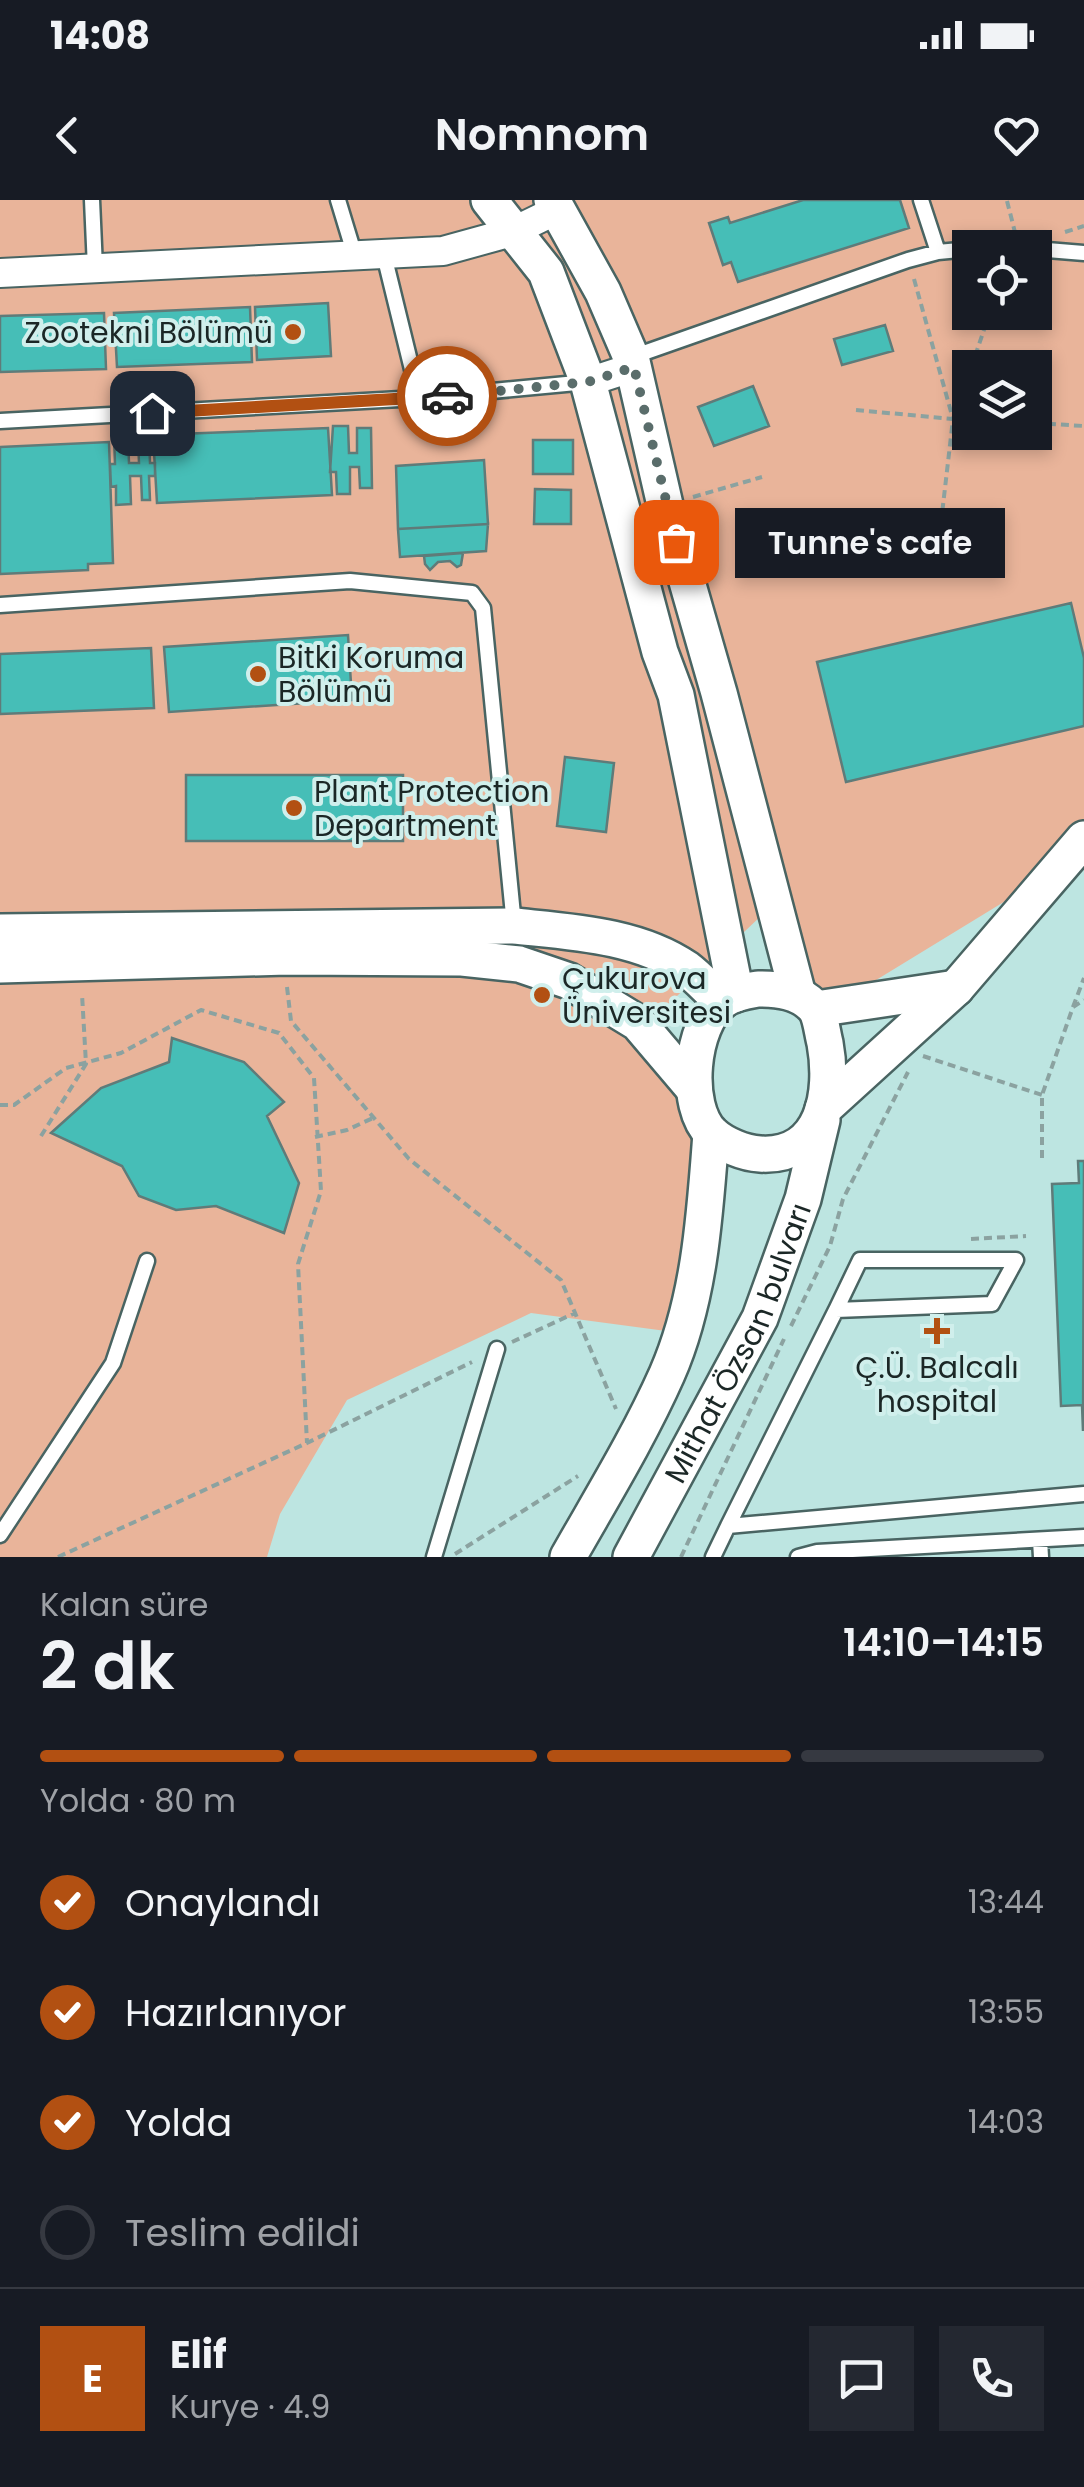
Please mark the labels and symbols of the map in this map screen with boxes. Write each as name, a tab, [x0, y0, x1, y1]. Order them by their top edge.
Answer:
place label: Zootekni Bölümü	[25, 311, 273, 354]
marker: Zootekni Bölümü	[282, 321, 304, 343]
courier	[397, 346, 497, 446]
pin	[110, 371, 195, 456]
pin	[634, 500, 719, 585]
callout: Tunne's cafe	[736, 507, 1006, 577]
place label: Bitki Koruma Bölümü	[278, 636, 464, 713]
marker: Bitki Koruma Bölümü	[247, 663, 269, 685]
place label: Plant Protection Department	[314, 770, 549, 847]
marker: Plant Protection Department	[283, 797, 305, 819]
place label: Çukurova Üniversitesi	[562, 957, 731, 1034]
marker: Çukurova Üniversitesi	[531, 984, 553, 1006]
street label: Mithat Özsan bulvarı	[653, 1197, 821, 1490]
marker: Ç.Ü. Balcalı hospital	[924, 1318, 950, 1344]
place label: Ç.Ü. Balcalı hospital	[855, 1346, 1019, 1423]

